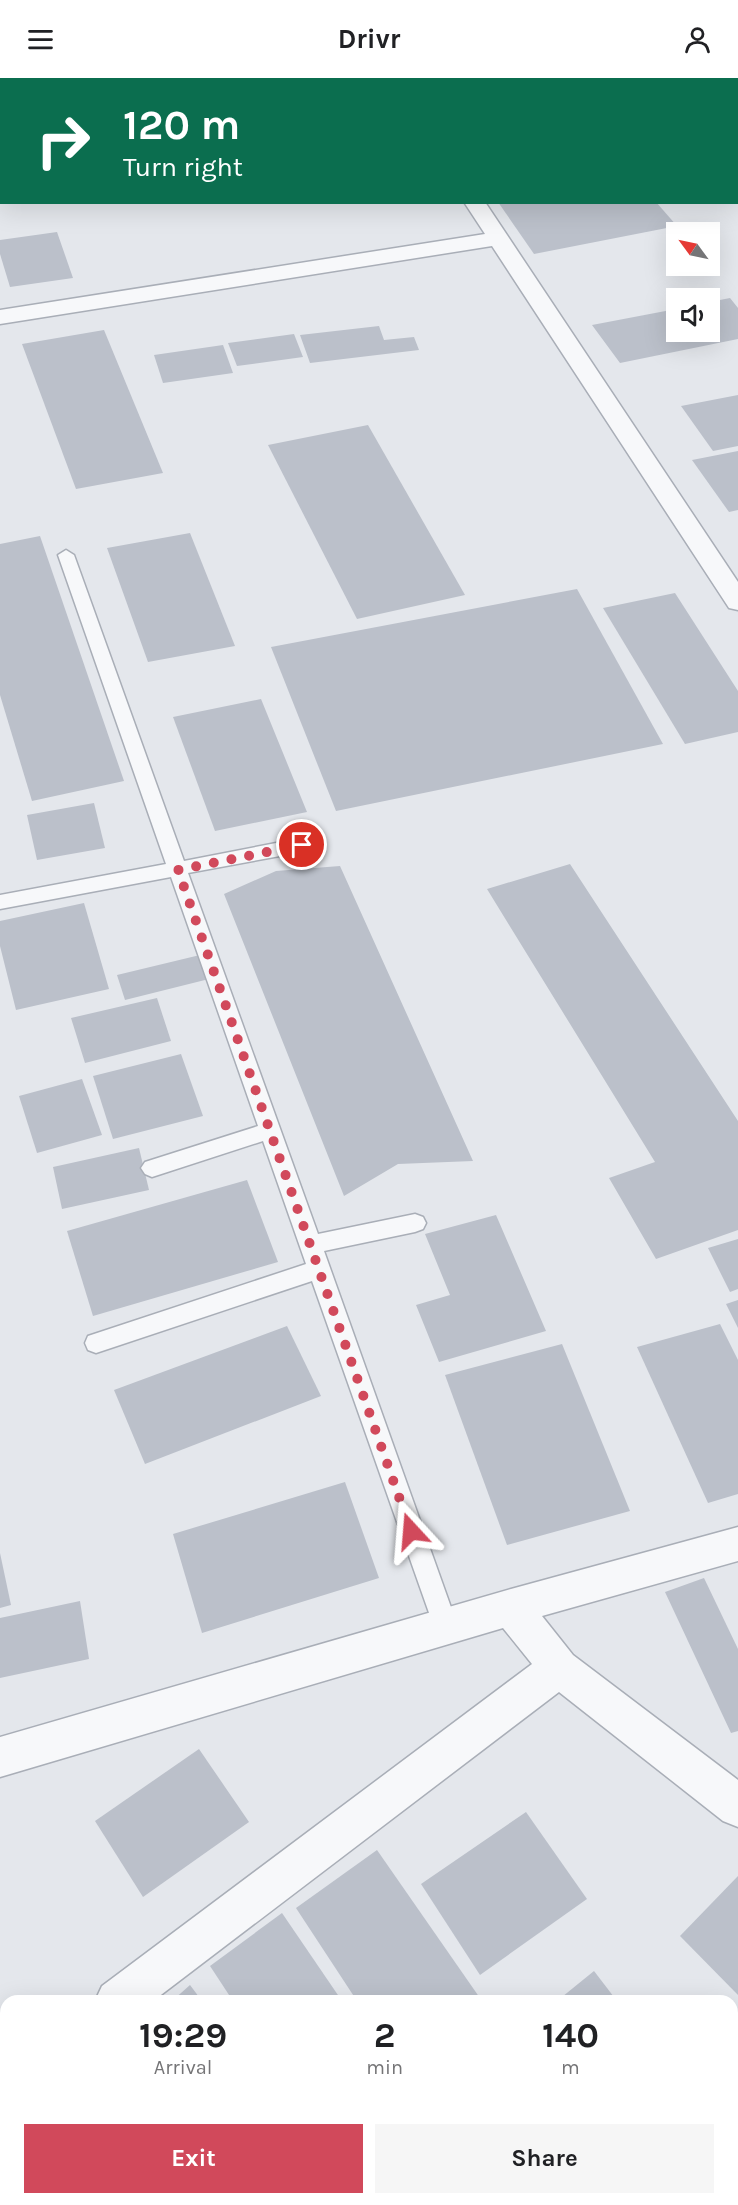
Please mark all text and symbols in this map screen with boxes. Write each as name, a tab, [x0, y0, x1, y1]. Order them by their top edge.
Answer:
icon: menu	[24, 23, 57, 56]
text: Drivr	[338, 23, 400, 55]
icon: person	[681, 23, 714, 56]
text: 120 m	[123, 100, 240, 150]
icon: right	[24, 102, 102, 180]
text: Turn right	[123, 151, 243, 183]
north arrow	[666, 222, 720, 276]
map controls	[666, 222, 720, 342]
button: sound	[666, 288, 720, 342]
pin	[276, 819, 327, 870]
icon: arrive	[285, 828, 318, 861]
position arrow	[379, 1499, 443, 1563]
text: 19:29	[139, 2014, 227, 2056]
text: 2	[374, 2014, 395, 2056]
text: 140	[542, 2014, 599, 2056]
text: Arrival	[154, 2056, 212, 2079]
text: min	[366, 2056, 403, 2079]
text: m	[561, 2056, 580, 2079]
button: Exit	[24, 2124, 363, 2193]
button: Share	[375, 2124, 714, 2193]

